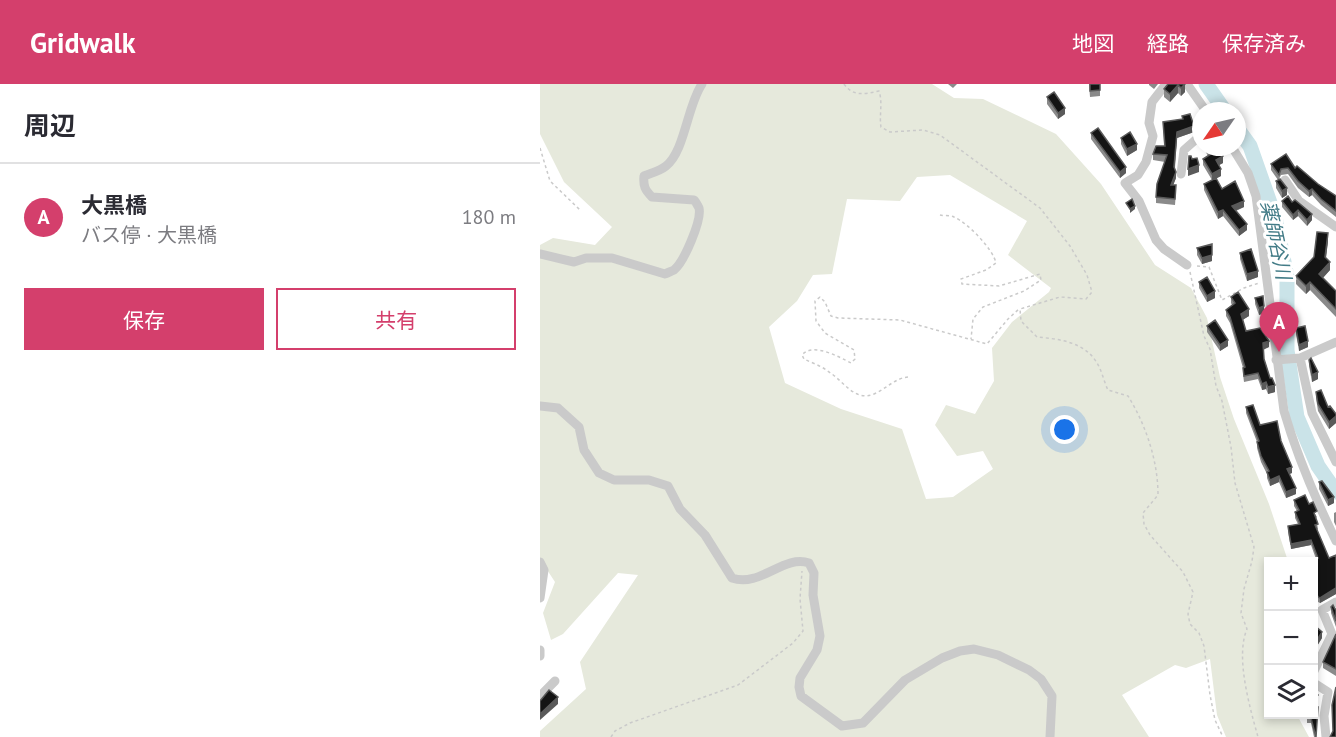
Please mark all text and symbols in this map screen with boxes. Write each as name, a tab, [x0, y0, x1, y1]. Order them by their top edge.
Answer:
text: Gridwalk	[30, 24, 136, 61]
text: 地図	[1072, 30, 1114, 57]
text: 経路	[1147, 30, 1189, 57]
text: 保存済み	[1222, 30, 1306, 57]
north arrow	[1192, 102, 1246, 156]
text: 周辺	[24, 109, 76, 142]
text: 大黒橋	[81, 191, 147, 219]
water label: 薬師谷川	[1255, 198, 1297, 284]
text: A	[37, 204, 50, 230]
text: 180 m	[462, 204, 516, 230]
text: バス停 · 大黒橋	[81, 222, 217, 248]
button: 保存	[24, 288, 264, 350]
button: 共有	[276, 288, 516, 350]
pin: A	[1260, 302, 1298, 352]
your location	[1050, 415, 1079, 444]
map controls	[1264, 557, 1318, 719]
button: +	[1264, 557, 1318, 611]
button: −	[1264, 611, 1318, 665]
button: layers	[1264, 665, 1318, 719]

